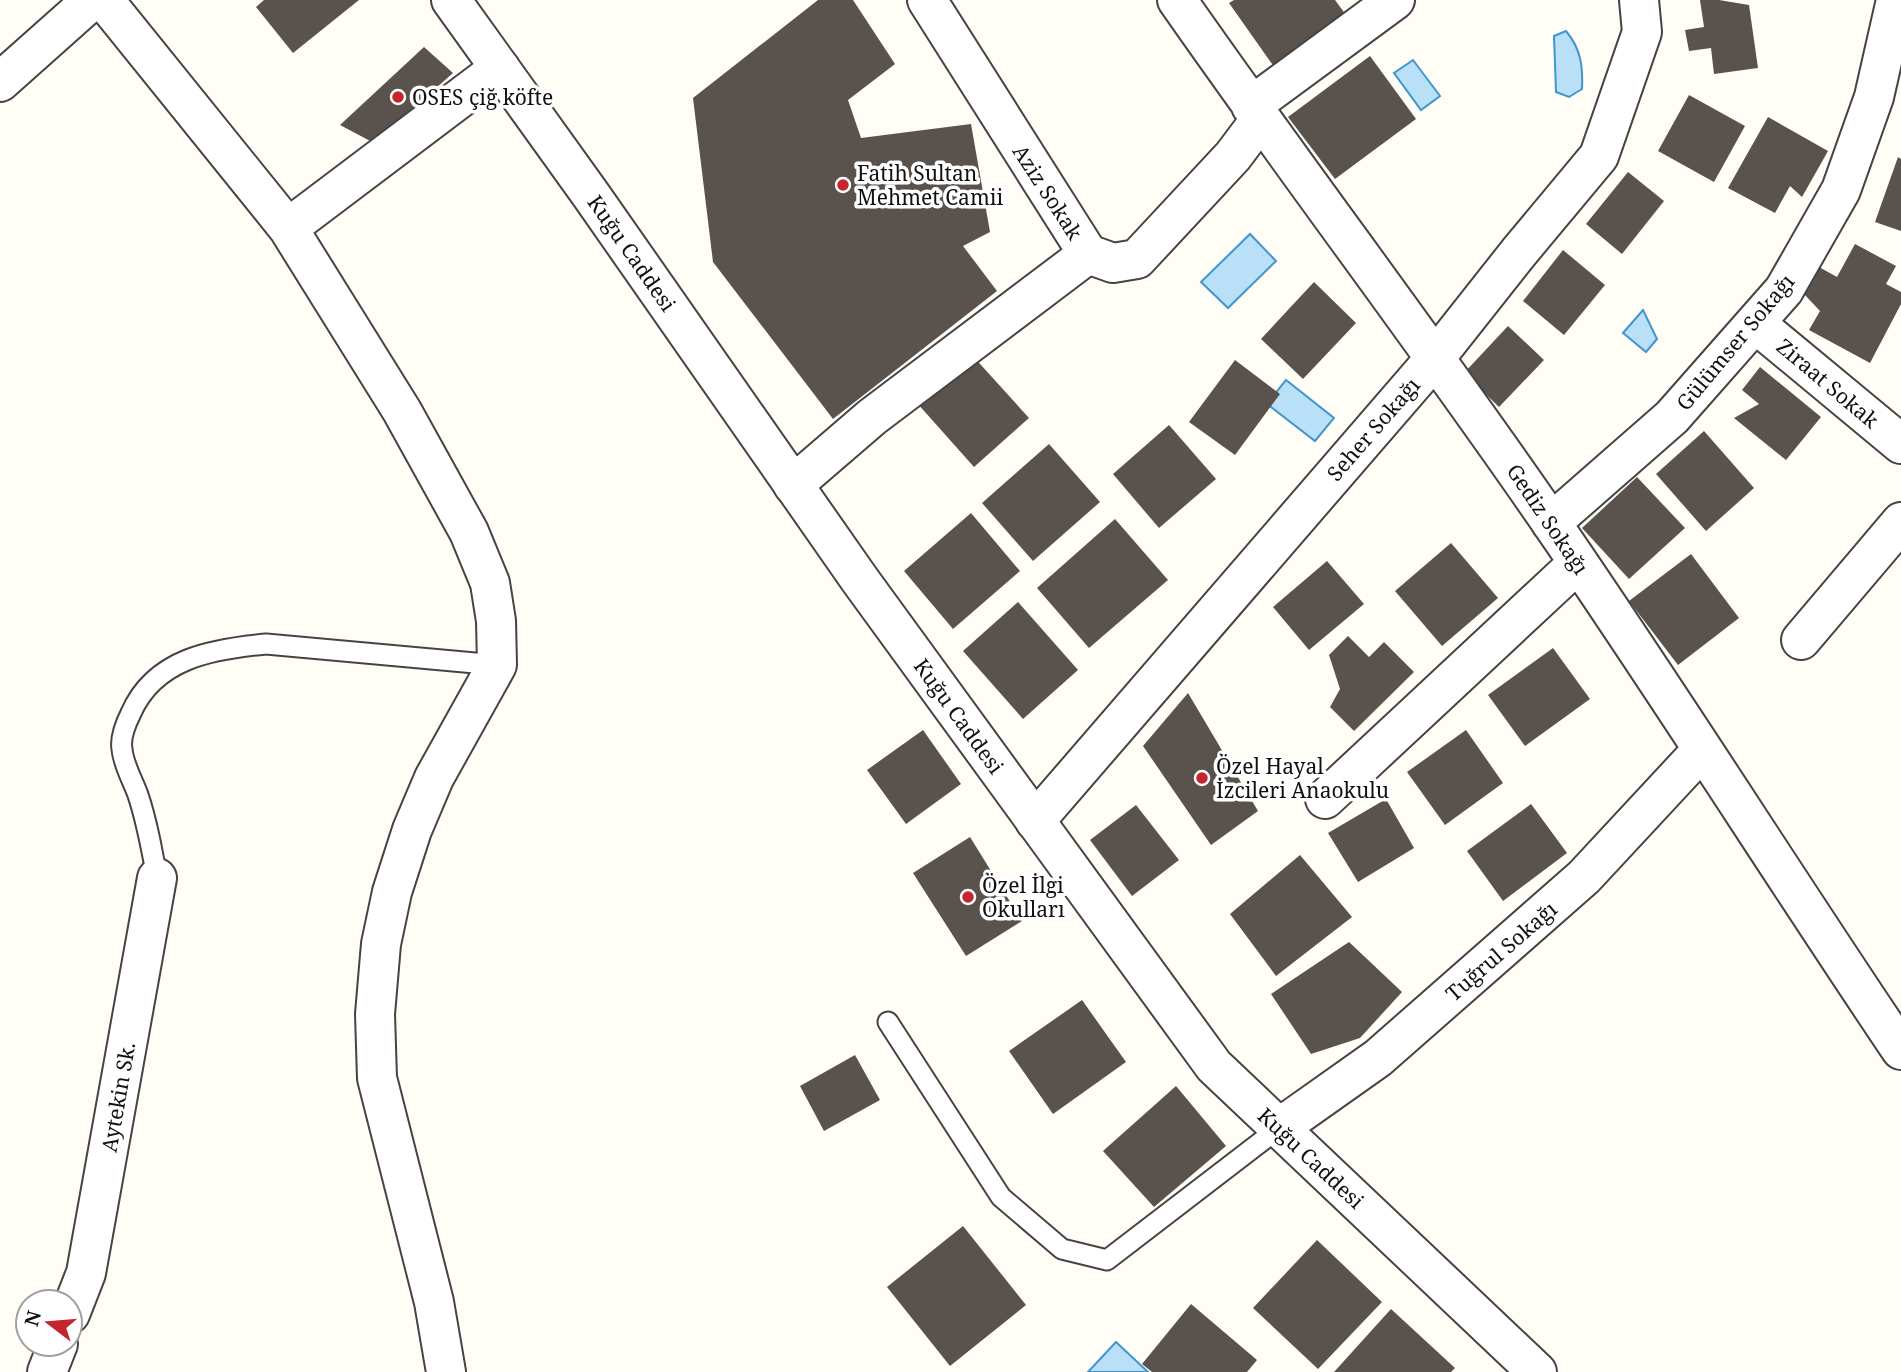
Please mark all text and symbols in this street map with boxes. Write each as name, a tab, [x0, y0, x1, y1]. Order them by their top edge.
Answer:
place label: OSES çiğ köfte	[412, 83, 553, 111]
marker: OSES çiğ köfte	[390, 89, 406, 105]
street label: Aziz Sokak	[1007, 139, 1090, 246]
place label: Fatih Sultan Mehmet Camii	[857, 159, 1003, 211]
marker: Fatih Sultan Mehmet Camii	[835, 177, 851, 193]
street label: Kuğu Caddesi	[582, 189, 683, 317]
street label: Gülümser Sokağı	[1670, 268, 1800, 416]
street label: Ziraat Sokak	[1771, 332, 1885, 434]
street label: Seher Sokağı	[1320, 371, 1426, 487]
street label: Gediz Sokağı	[1501, 458, 1595, 580]
street label: Kuğu Caddesi	[908, 653, 1010, 779]
place label: Özel Hayal İzcileri Anaokulu	[1216, 752, 1389, 804]
marker: Özel Hayal İzcileri Anaokulu	[1194, 770, 1210, 786]
place label: Özel İlgi Okulları	[982, 871, 1065, 923]
marker: Özel İlgi Okulları	[960, 889, 976, 905]
street label: Tuğrul Sokağı	[1440, 895, 1563, 1007]
street label: Aytekin Sk.	[95, 1040, 141, 1154]
street label: Kuğu Caddesi	[1252, 1102, 1370, 1215]
north arrow	[14, 1288, 84, 1358]
text: N	[18, 1308, 47, 1329]

